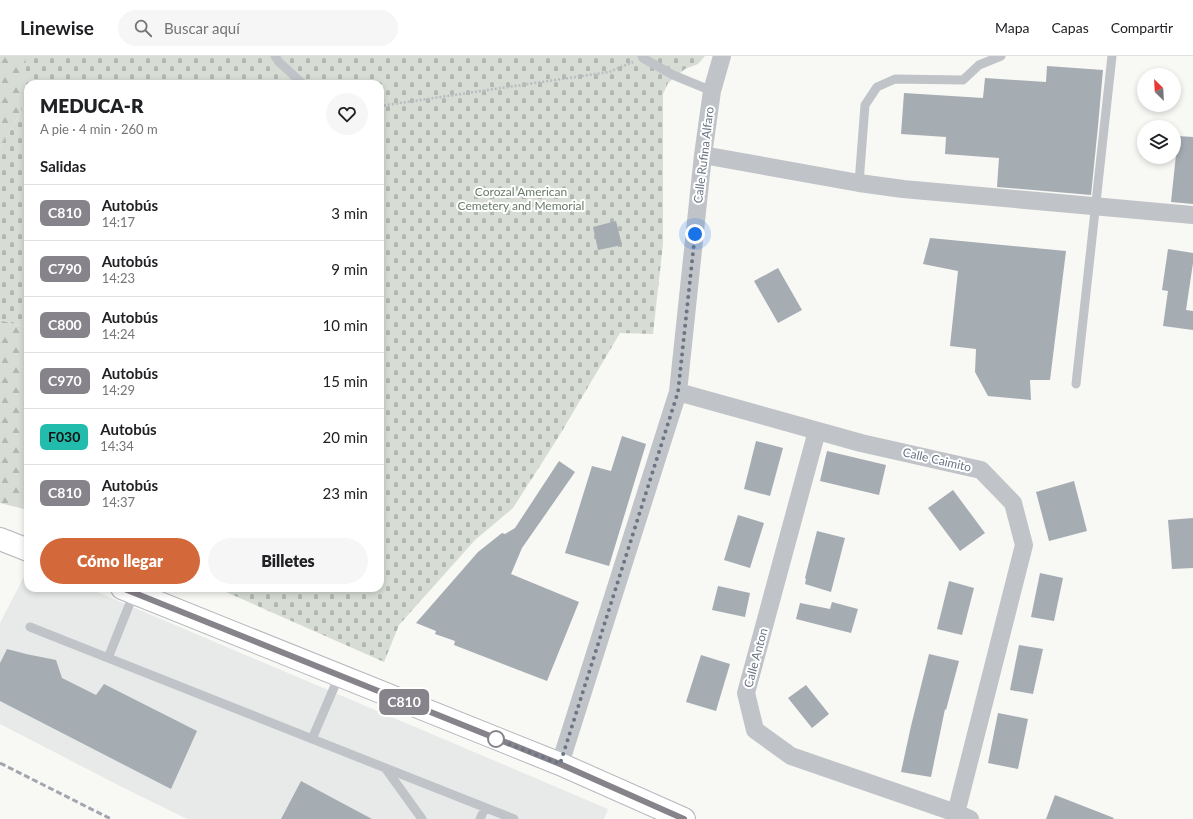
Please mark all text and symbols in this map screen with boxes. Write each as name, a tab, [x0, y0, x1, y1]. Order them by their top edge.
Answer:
search box	[118, 10, 398, 46]
text: Linewise	[20, 16, 94, 39]
icon: search	[132, 17, 154, 39]
text: Buscar aquí	[164, 19, 240, 37]
text: Mapa	[995, 19, 1030, 36]
text: Capas	[1052, 19, 1089, 36]
text: Compartir	[1111, 19, 1173, 36]
north arrow	[1137, 68, 1181, 112]
map controls	[1137, 68, 1181, 164]
button: heart	[326, 93, 368, 135]
text: MEDUCA-R	[40, 94, 143, 117]
street label: Calle Rufina Alfaro	[690, 106, 717, 204]
button: layers	[1137, 120, 1181, 164]
text: A pie · 4 min · 260 m	[40, 121, 158, 137]
text: Salidas	[40, 157, 86, 175]
park label: Corozal American Cemetery and Memorial	[458, 184, 584, 213]
text: Autobús	[102, 196, 158, 214]
text: C810	[48, 204, 82, 221]
text: 3 min	[331, 204, 368, 222]
text: 14:17	[102, 214, 135, 230]
your location	[685, 224, 705, 244]
text: Autobús	[102, 252, 158, 270]
text: C790	[48, 260, 82, 277]
text: 9 min	[331, 260, 368, 278]
text: 14:23	[102, 270, 135, 286]
text: Autobús	[102, 308, 158, 326]
text: C800	[48, 316, 82, 333]
text: 10 min	[322, 316, 368, 334]
text: 14:24	[102, 326, 135, 342]
text: Autobús	[102, 364, 158, 382]
text: C970	[48, 372, 82, 389]
text: 15 min	[322, 372, 368, 390]
text: 14:29	[102, 382, 135, 398]
text: Autobús	[100, 420, 157, 438]
text: F030	[48, 428, 80, 445]
text: 20 min	[322, 428, 368, 446]
text: 14:34	[100, 438, 134, 454]
street label: Calle Caimito	[901, 444, 973, 475]
text: Autobús	[102, 476, 158, 494]
text: C810	[48, 484, 82, 501]
text: 23 min	[322, 484, 368, 502]
text: 14:37	[102, 494, 135, 510]
button: Cómo llegar	[40, 538, 200, 584]
button: Billetes	[208, 538, 368, 584]
street label: Calle Anton	[740, 626, 771, 689]
line badge: C810	[376, 689, 432, 715]
text: C810	[387, 693, 421, 710]
unlabelled marker	[487, 730, 505, 748]

